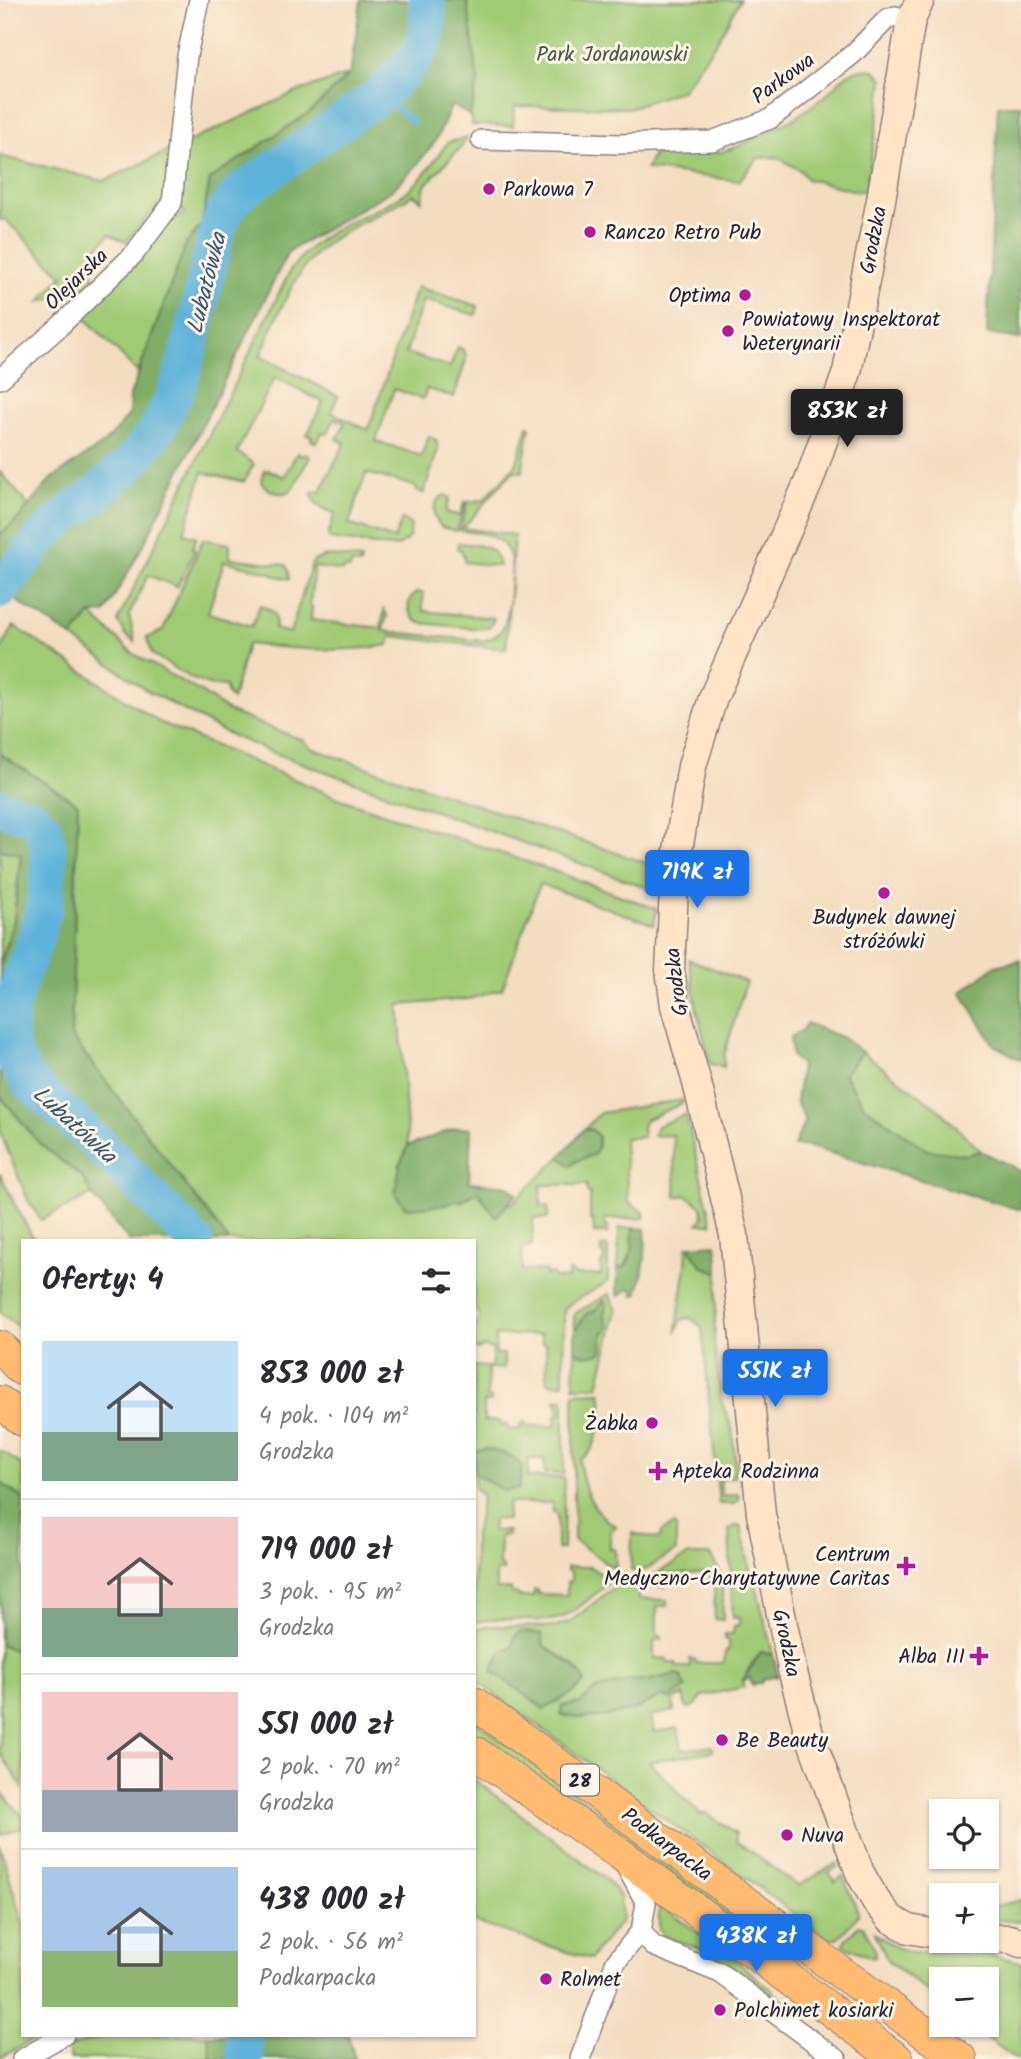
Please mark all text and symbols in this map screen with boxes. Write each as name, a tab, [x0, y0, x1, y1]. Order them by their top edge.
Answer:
park label: Park Jordanowski	[536, 39, 689, 72]
street label: Parkowa	[745, 45, 823, 114]
place label: Parkowa 7	[503, 174, 594, 207]
marker: Parkowa 7	[481, 181, 497, 197]
street label: Grodzka	[852, 203, 897, 277]
place label: Ranczo Retro Pub	[604, 217, 761, 250]
marker: Ranczo Retro Pub	[582, 224, 598, 240]
water label: Lubatówka	[178, 227, 238, 338]
street label: Olejarska	[37, 241, 117, 319]
place label: Optima	[668, 280, 731, 313]
marker: Optima	[737, 287, 753, 303]
place label: Powiatowy Inspektorat Weterynarii	[742, 304, 941, 361]
marker: Powiatowy Inspektorat Weterynarii	[720, 323, 736, 339]
pin: 853K zł	[782, 390, 912, 449]
text: 853K zł	[807, 394, 887, 430]
pin: 719K zł	[632, 850, 762, 910]
text: 719K zł	[661, 855, 733, 891]
marker: Budynek dawnej stróżówki	[876, 885, 892, 901]
place label: Budynek dawnej stróżówki	[812, 902, 956, 959]
street label: Grodzka	[657, 946, 698, 1018]
water label: Lubatówka	[23, 1078, 126, 1175]
text: Oferty: 4	[42, 1257, 164, 1305]
icon: filters	[417, 1262, 455, 1300]
pin: 551K zł	[710, 1350, 840, 1409]
text: 853 000 zł	[259, 1351, 403, 1399]
text: 551K zł	[739, 1354, 811, 1390]
icon: home	[98, 1369, 182, 1453]
text: 4 pok. · 104 m²	[259, 1399, 408, 1435]
place label: Żabka	[584, 1408, 638, 1441]
marker: Żabka	[644, 1415, 660, 1431]
text: Grodzka	[259, 1435, 334, 1471]
place label: Apteka Rodzinna	[672, 1456, 819, 1489]
marker: Apteka Rodzinna	[650, 1463, 666, 1479]
text: 719 000 zł	[259, 1527, 393, 1575]
place label: Centrum Medyczno-Charytatywne Caritas	[604, 1539, 890, 1596]
icon: home	[98, 1545, 182, 1629]
marker: Centrum Medyczno-Charytatywne Caritas	[896, 1556, 916, 1576]
text: 3 pok. · 95 m²	[259, 1575, 401, 1611]
street label: Grodzka	[762, 1606, 809, 1680]
text: Grodzka	[259, 1611, 334, 1647]
place label: Alba III	[898, 1641, 965, 1674]
marker: Alba III	[971, 1648, 987, 1664]
text: 551 000 zł	[259, 1702, 394, 1750]
icon: home	[98, 1720, 182, 1804]
place label: Be Beauty	[736, 1725, 828, 1758]
marker: Be Beauty	[714, 1732, 730, 1748]
text: 2 pok. · 70 m²	[259, 1750, 400, 1786]
road number: 28	[561, 1764, 599, 1796]
text: Grodzka	[259, 1786, 334, 1822]
map controls	[929, 1799, 999, 2037]
button: locate	[929, 1799, 999, 1869]
street label: Podkarpacka	[613, 1800, 719, 1891]
place label: Nuva	[801, 1820, 844, 1853]
marker: Nuva	[779, 1827, 795, 1843]
text: 438 000 zł	[259, 1877, 405, 1925]
button: +	[929, 1883, 999, 1953]
icon: home	[98, 1895, 182, 1979]
pin: 438K zł	[691, 1914, 821, 1974]
text: 438K zł	[715, 1919, 797, 1955]
text: 2 pok. · 56 m²	[259, 1925, 403, 1961]
text: Podkarpacka	[259, 1961, 376, 1997]
place label: Rolmet	[560, 1964, 622, 1997]
button: −	[929, 1967, 999, 2037]
marker: Rolmet	[538, 1971, 554, 1987]
place label: Polchimet kosiarki	[734, 1995, 894, 2028]
marker: Polchimet kosiarki	[712, 2002, 728, 2018]

